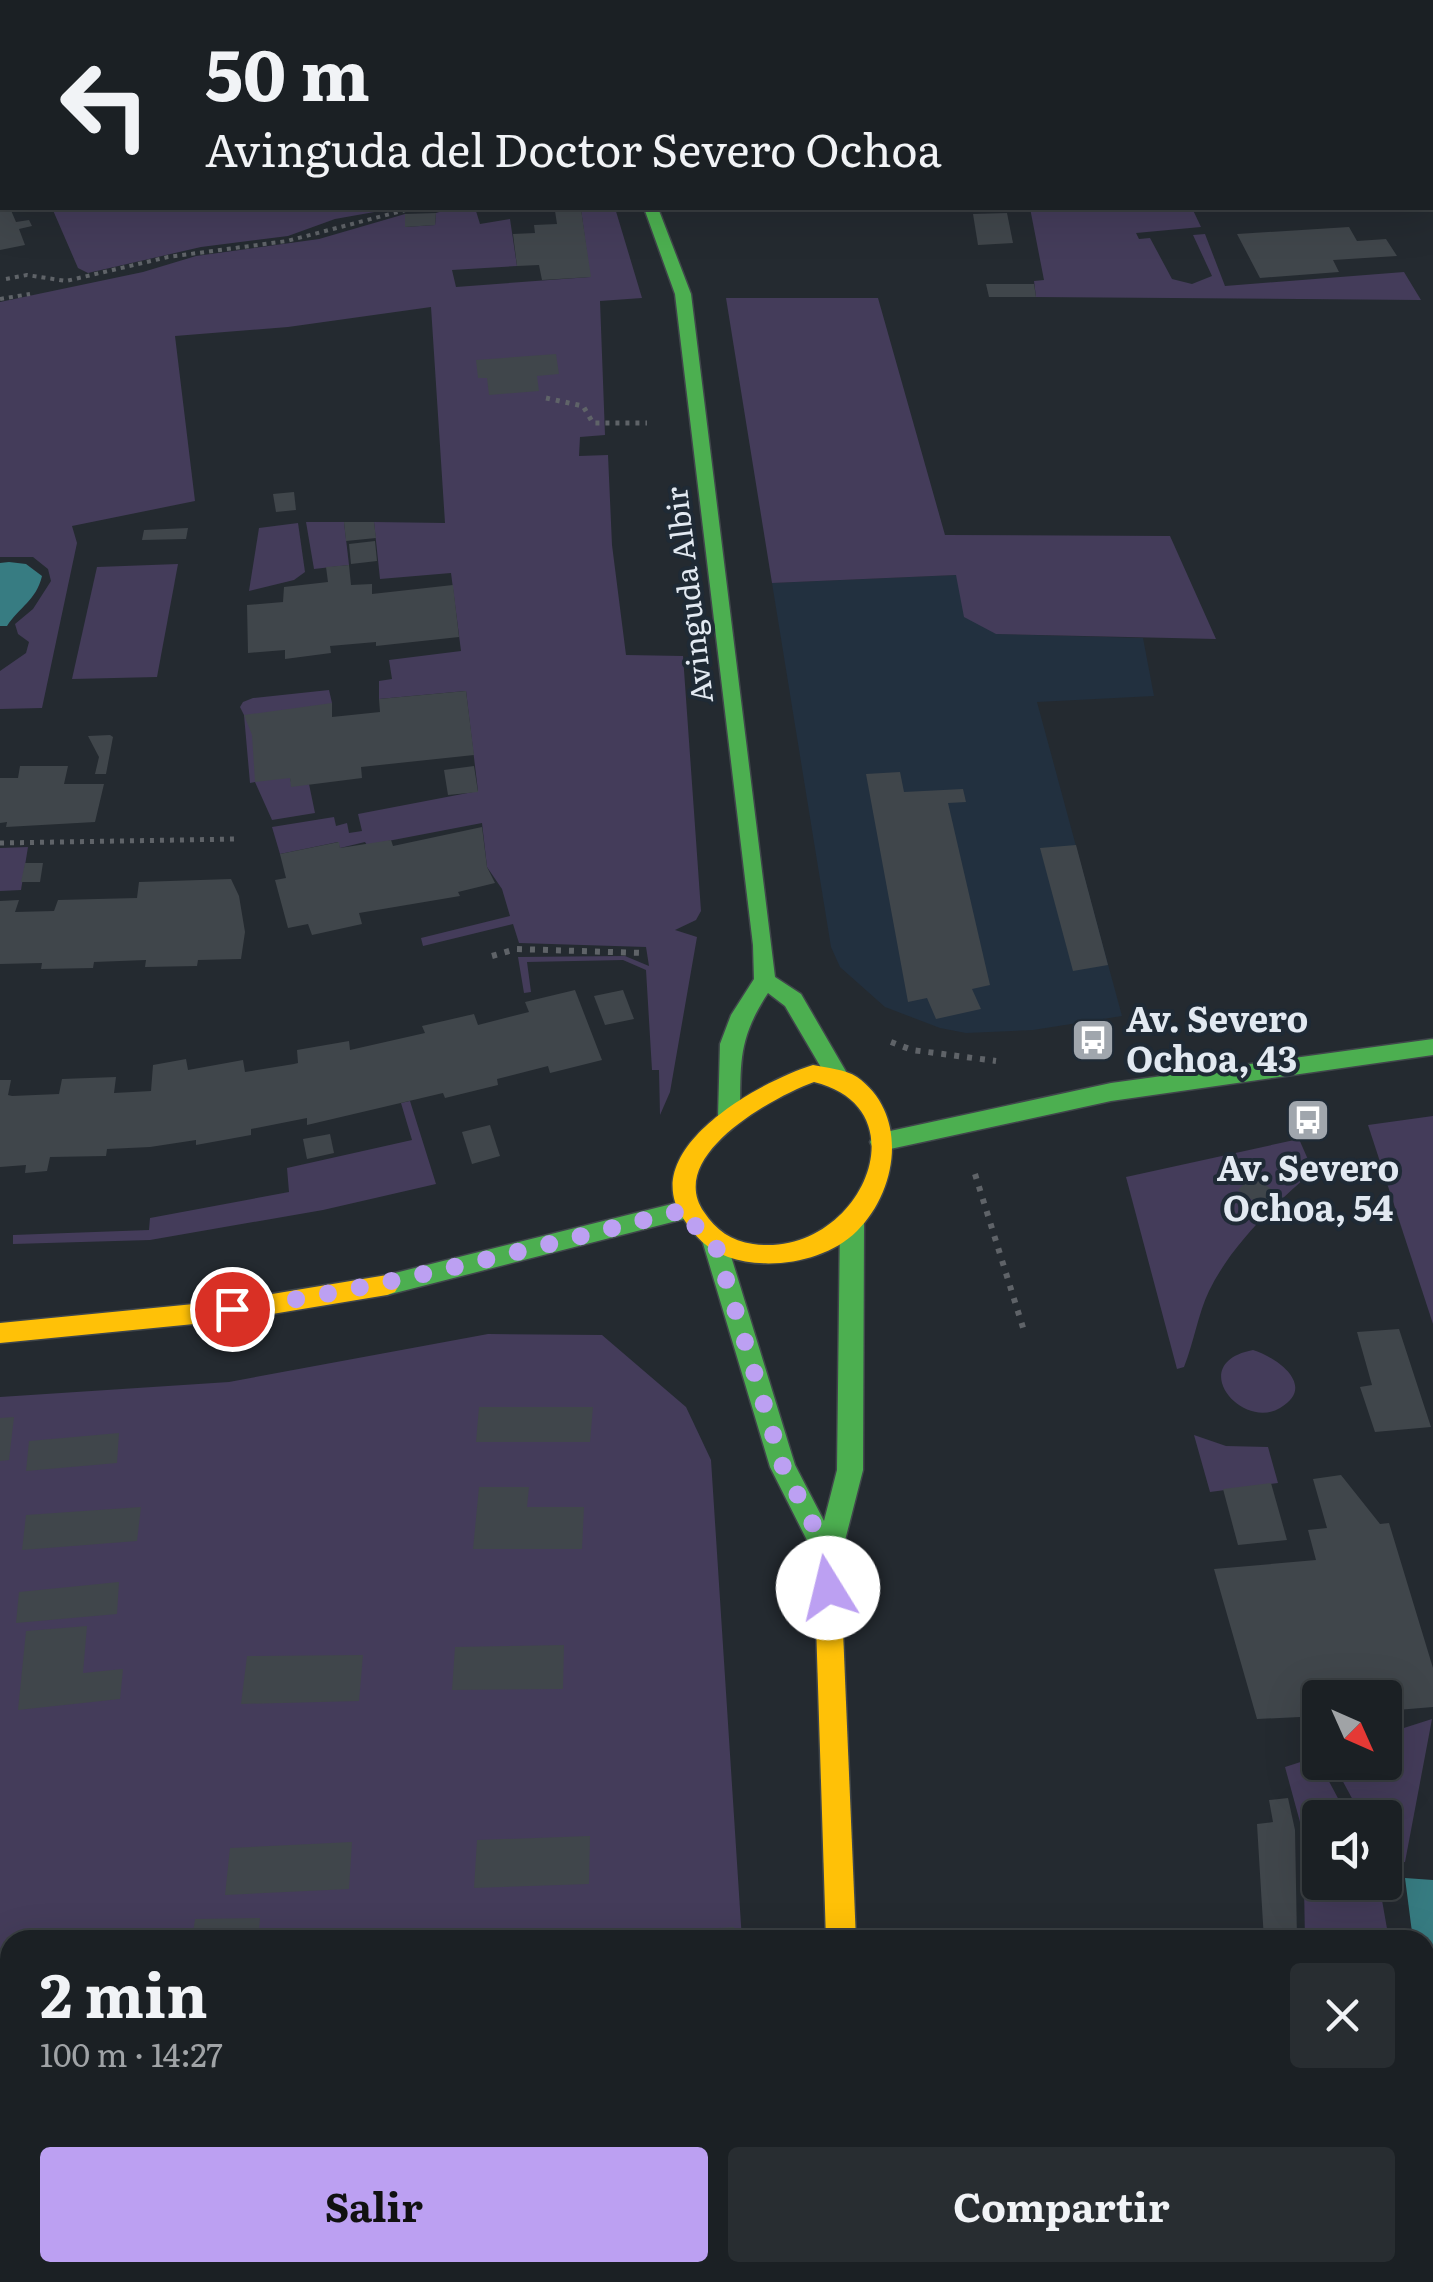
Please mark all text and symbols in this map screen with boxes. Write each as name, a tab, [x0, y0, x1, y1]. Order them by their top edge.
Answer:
text: 50 m	[205, 19, 370, 123]
icon: left	[40, 40, 170, 170]
text: Avinguda del Doctor Severo Ochoa	[205, 114, 942, 181]
street label: Avinguda Albir	[652, 485, 722, 706]
place label: Av. Severo Ochoa, 43	[1126, 991, 1308, 1083]
bus stop icon: Av. Severo Ochoa, 43	[1070, 1017, 1116, 1063]
bus stop icon: Av. Severo Ochoa, 54	[1285, 1097, 1331, 1143]
place label: Av. Severo Ochoa, 54	[1217, 1140, 1399, 1232]
pin	[190, 1267, 275, 1352]
icon: arrive	[205, 1282, 260, 1337]
position arrow	[776, 1536, 880, 1640]
north arrow	[1302, 1680, 1402, 1780]
map controls	[1302, 1680, 1402, 1900]
button: sound	[1302, 1800, 1402, 1900]
text: 2 min	[40, 1947, 208, 2036]
button: close	[1290, 1963, 1395, 2068]
text: 100 m · 14:27	[40, 2029, 223, 2077]
button: Salir	[40, 2147, 708, 2262]
button: Compartir	[728, 2147, 1395, 2262]

